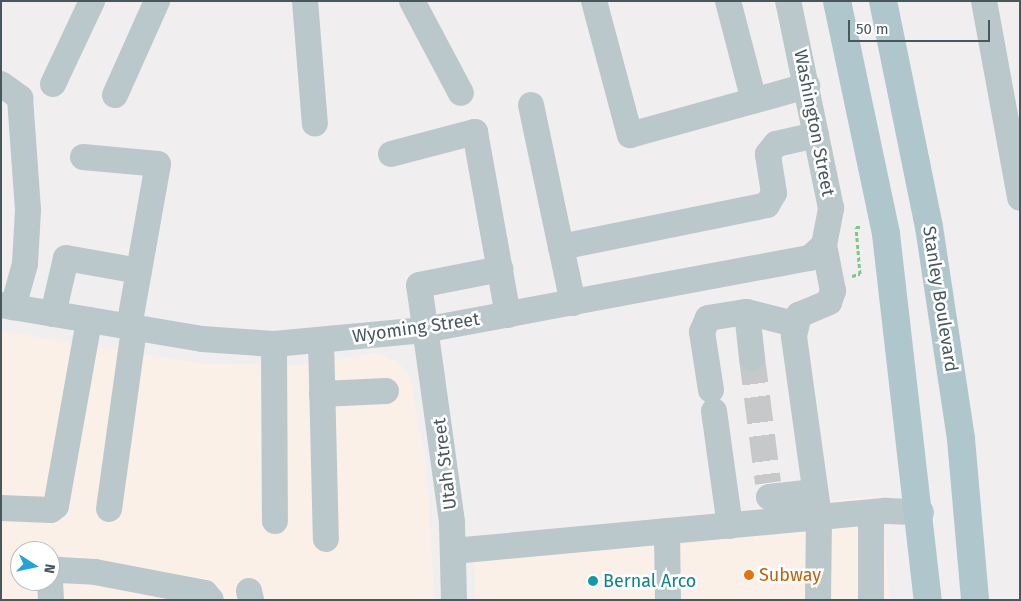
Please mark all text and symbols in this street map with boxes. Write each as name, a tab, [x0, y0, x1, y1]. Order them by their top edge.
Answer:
scale bar	[851, 10, 994, 42]
text: 50 m	[856, 20, 889, 38]
street label: Washington Street	[789, 48, 839, 198]
street label: Stanley Boulevard	[918, 224, 962, 374]
street label: Wyoming Street	[351, 308, 481, 348]
street label: Utah Street	[429, 417, 461, 511]
north arrow	[10, 541, 60, 591]
text: N	[40, 562, 58, 575]
place label: Subway	[759, 564, 821, 586]
marker: Subway	[743, 569, 755, 581]
place label: Bernal Arco	[603, 570, 696, 592]
marker: Bernal Arco	[587, 575, 599, 587]

